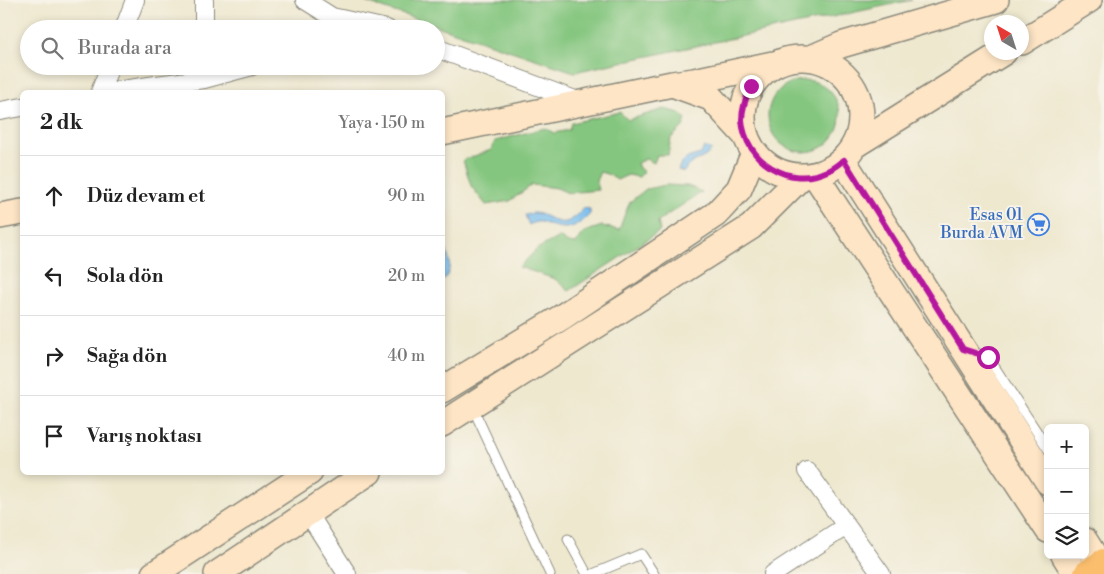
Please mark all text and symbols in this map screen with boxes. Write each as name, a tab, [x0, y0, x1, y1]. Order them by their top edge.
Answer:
north arrow	[984, 15, 1029, 60]
search box	[20, 20, 445, 75]
icon: search	[38, 34, 66, 62]
text: Burada ara	[78, 36, 172, 60]
route end	[740, 75, 763, 98]
text: 2 dk	[40, 110, 83, 136]
text: Yaya · 150 m	[339, 113, 425, 133]
icon: ahead	[40, 182, 68, 210]
text: Düz devam et	[87, 184, 205, 208]
text: 90 m	[387, 186, 425, 206]
place label: Esas 01 Burda AVM	[940, 205, 1023, 243]
supermarket icon: Esas 01 Burda AVM	[1027, 212, 1051, 236]
icon: left	[40, 262, 68, 290]
text: Sola dön	[87, 264, 163, 288]
text: 20 m	[388, 266, 425, 286]
icon: right	[40, 342, 68, 370]
text: Sağa dön	[87, 344, 167, 368]
text: 40 m	[388, 346, 425, 366]
route start	[977, 346, 1000, 369]
icon: arrive	[40, 422, 68, 450]
text: Varış noktası	[87, 424, 202, 448]
map controls	[1044, 424, 1089, 559]
button: +	[1044, 424, 1089, 469]
button: −	[1044, 469, 1089, 514]
button: layers	[1044, 514, 1089, 559]

